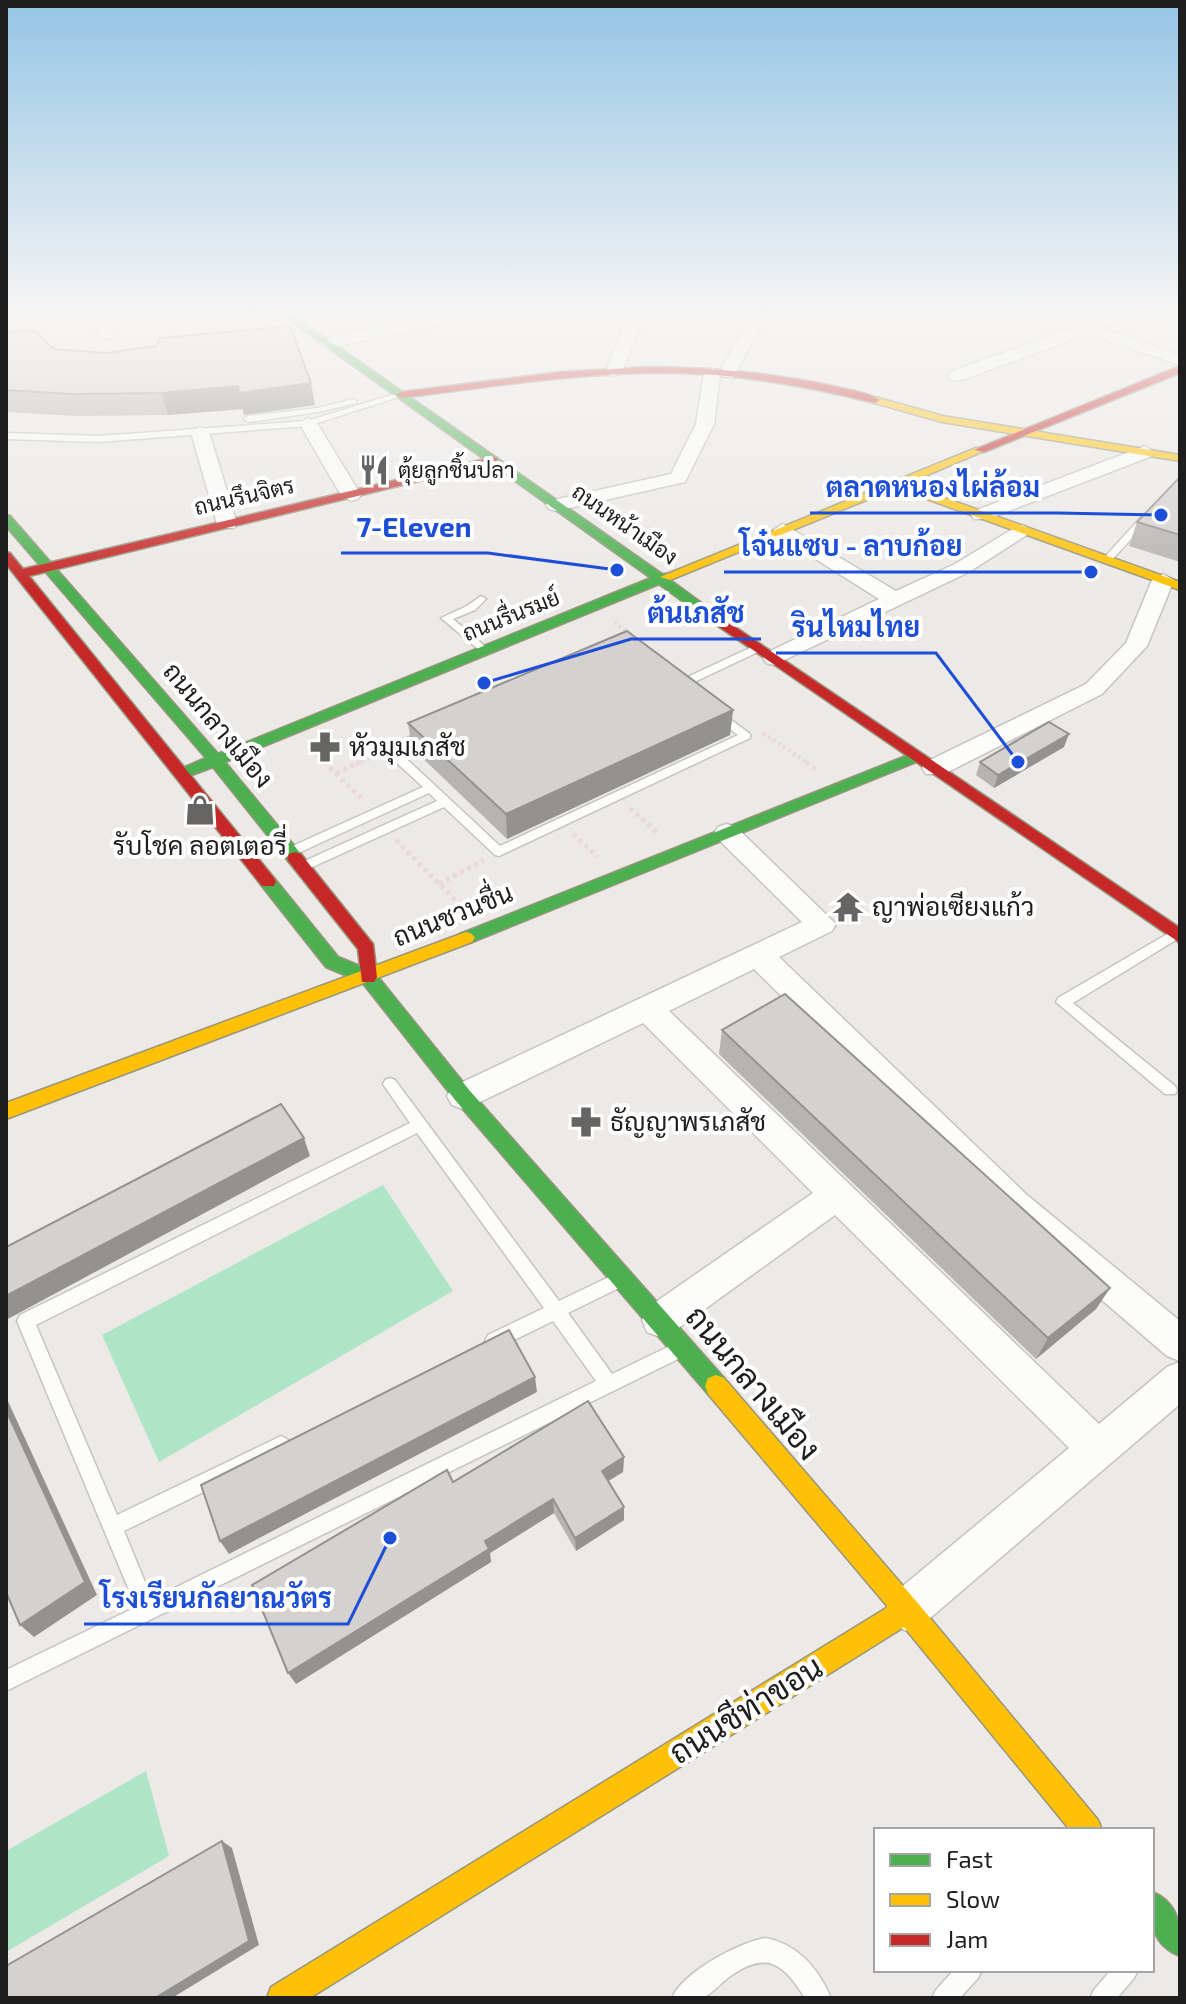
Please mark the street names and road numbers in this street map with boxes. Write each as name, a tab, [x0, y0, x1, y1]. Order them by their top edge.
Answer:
street label: ถนนรึนจิตร	[191, 471, 296, 519]
street label: ถนนหน้าเมือง	[568, 477, 683, 569]
street label: ถนนรื่นรมย์	[456, 578, 563, 645]
street label: ถนนกลางเมือง	[158, 655, 280, 793]
street label: ถนนชวนชื่น	[386, 871, 517, 952]
street label: ถนนกลางเมือง	[679, 1297, 830, 1466]
street label: ถนนชีท่าขอน	[661, 1646, 829, 1770]

